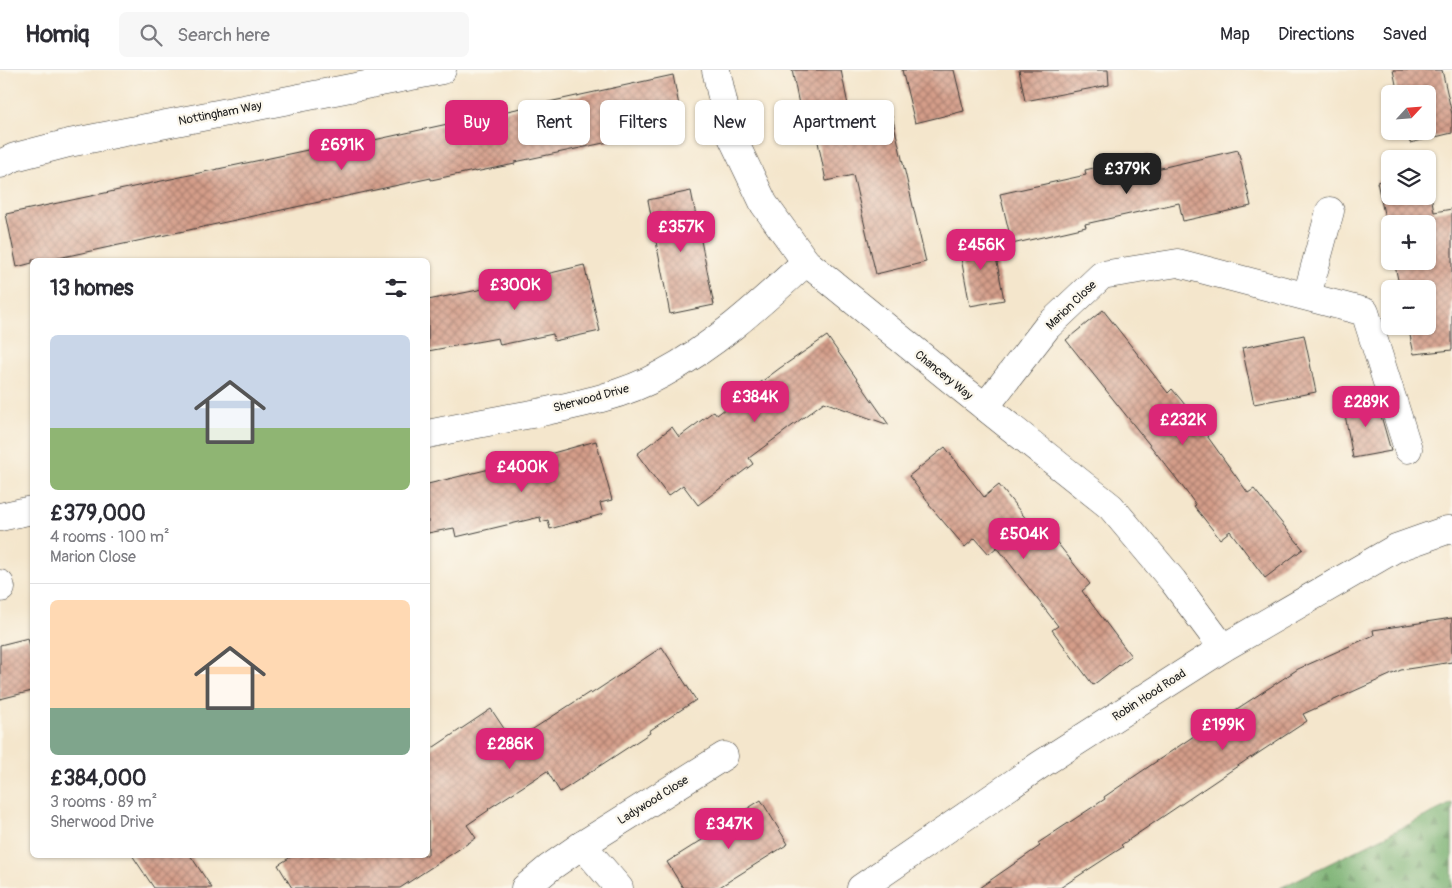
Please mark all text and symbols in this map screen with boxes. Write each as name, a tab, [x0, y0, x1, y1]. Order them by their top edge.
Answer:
search box	[119, 12, 469, 57]
text: Homiq	[25, 20, 89, 49]
icon: search	[137, 21, 165, 49]
text: Search here	[177, 23, 270, 47]
text: Map	[1220, 23, 1250, 46]
text: Directions	[1278, 23, 1354, 46]
text: Saved	[1382, 23, 1427, 46]
north arrow	[1381, 85, 1436, 140]
map controls	[1381, 85, 1436, 335]
street label: Nottingham Way	[177, 98, 263, 129]
chip: Buy	[445, 100, 508, 145]
chip: Rent	[518, 100, 590, 145]
chip: Filters	[600, 100, 685, 145]
chip: New	[695, 100, 764, 145]
chip: Apartment	[774, 100, 894, 145]
pin: £691K	[307, 128, 377, 171]
text: £691K	[320, 135, 364, 155]
button: layers	[1381, 150, 1436, 205]
pin: £379K	[1092, 152, 1162, 195]
text: £379K	[1104, 159, 1150, 179]
pin: £357K	[646, 210, 716, 253]
button: +	[1381, 215, 1436, 270]
text: £357K	[658, 217, 704, 237]
pin: £456K	[946, 228, 1016, 271]
text: £456K	[957, 235, 1005, 255]
pin: £300K	[480, 268, 550, 311]
icon: filters	[382, 274, 410, 302]
text: 13 homes	[50, 275, 133, 302]
text: £300K	[490, 275, 540, 295]
street label: Marion Close	[1043, 278, 1100, 333]
button: −	[1381, 280, 1436, 335]
street label: Chancery Way	[912, 348, 976, 403]
icon: home	[185, 367, 275, 457]
pin: £384K	[720, 380, 790, 423]
street label: Sherwood Drive	[552, 381, 631, 416]
pin: £289K	[1331, 386, 1401, 428]
text: £384K	[732, 387, 778, 407]
text: £289K	[1343, 392, 1389, 412]
pin: £232K	[1148, 404, 1218, 446]
text: £232K	[1160, 410, 1206, 430]
pin: £400K	[487, 450, 557, 493]
text: £400K	[496, 457, 548, 477]
text: £379,000	[50, 500, 146, 527]
pin: £504K	[989, 518, 1059, 560]
text: £504K	[1000, 524, 1048, 544]
text: 4 rooms · 100 m²	[50, 527, 169, 547]
text: Marion Close	[50, 547, 136, 567]
icon: home	[185, 633, 275, 723]
street label: Robin Hood Road	[1110, 666, 1189, 725]
pin: £199K	[1188, 708, 1258, 751]
text: £199K	[1202, 715, 1244, 735]
pin: £286K	[475, 728, 545, 770]
text: £286K	[487, 734, 533, 754]
text: £384,000	[50, 765, 146, 792]
street label: Ladywood Close	[615, 773, 692, 828]
text: 3 rooms · 89 m²	[50, 792, 157, 812]
pin: £347K	[694, 808, 764, 850]
text: Sherwood Drive	[50, 812, 154, 832]
text: £347K	[706, 814, 752, 834]

